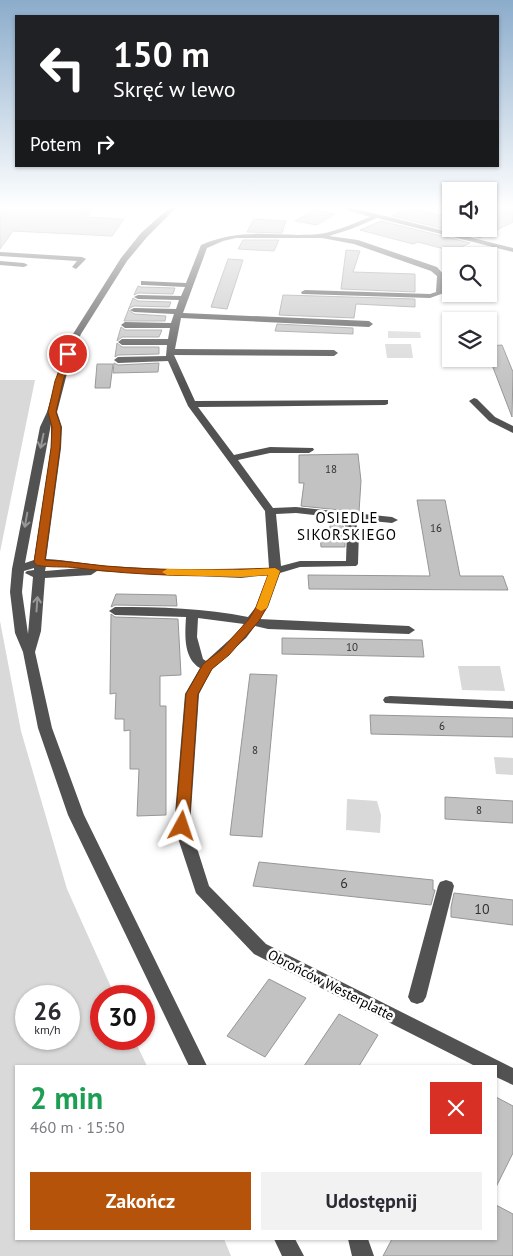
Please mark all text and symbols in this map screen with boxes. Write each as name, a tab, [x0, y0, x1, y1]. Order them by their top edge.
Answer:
text: 150 m	[113, 31, 210, 77]
icon: left	[30, 35, 95, 100]
text: Skręć w lewo	[113, 75, 236, 103]
icon: right	[91, 130, 119, 158]
text: Potem	[30, 132, 81, 156]
map controls	[442, 182, 497, 367]
button: sound	[442, 182, 497, 237]
button: search	[442, 247, 497, 302]
button: layers	[442, 312, 497, 367]
pin	[47, 333, 89, 375]
icon: arrive	[54, 340, 82, 368]
one-way arrow	[37, 433, 46, 449]
house number: 18	[325, 462, 337, 476]
district label: OSIEDLE SIKORSKIEGO	[297, 508, 397, 544]
one-way arrow	[21, 512, 31, 528]
house number: 16	[430, 521, 442, 535]
one-way arrow	[33, 596, 42, 612]
house number: 10	[346, 640, 358, 654]
house number: 6	[439, 719, 445, 733]
house number: 8	[252, 743, 258, 757]
position arrow	[155, 799, 207, 851]
house number: 8	[476, 803, 482, 817]
house number: 6	[340, 874, 348, 892]
house number: 10	[474, 900, 490, 918]
street label: Obrońców Westerplatte	[265, 945, 397, 1025]
speed limit sign: 30	[90, 985, 155, 1050]
text: 26	[33, 995, 62, 1027]
text: km/h	[34, 1022, 61, 1037]
text: 2 min	[30, 1078, 103, 1117]
button: close	[430, 1082, 482, 1134]
text: 460 m · 15:50	[30, 1117, 125, 1137]
button: Zakończ	[30, 1172, 251, 1230]
button: Udostępnij	[261, 1172, 482, 1230]

